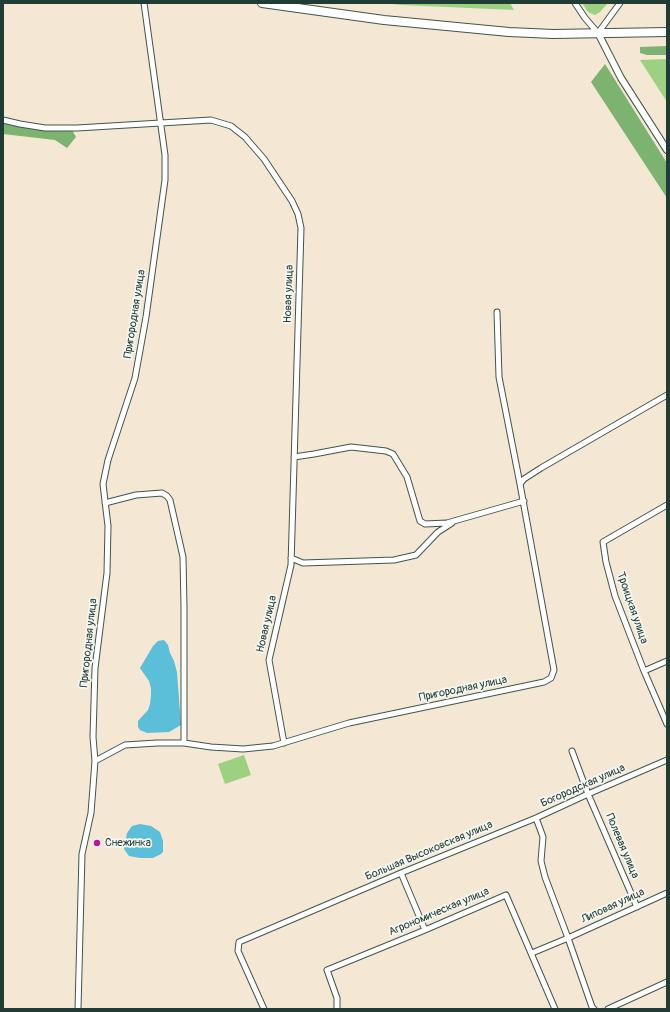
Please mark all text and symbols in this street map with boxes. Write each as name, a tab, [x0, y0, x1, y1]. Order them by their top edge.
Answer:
street label: Новая улица	[281, 265, 297, 323]
street label: Пригородная улица	[121, 269, 149, 359]
street label: Троицкая улица	[614, 571, 650, 645]
street label: Новая улица	[254, 594, 280, 654]
street label: Пригородная улица	[78, 598, 100, 688]
street label: Пригородная улица	[418, 673, 508, 705]
street label: Богородская улица	[539, 761, 627, 811]
street label: Полевая улица	[602, 812, 642, 880]
street label: Большая Высоковская улица	[363, 818, 495, 884]
place label: Снежинка	[105, 836, 151, 850]
marker: Снежинка	[92, 838, 102, 848]
street label: Агрономическая улица	[387, 885, 491, 939]
street label: Липовая улица	[579, 886, 647, 926]

